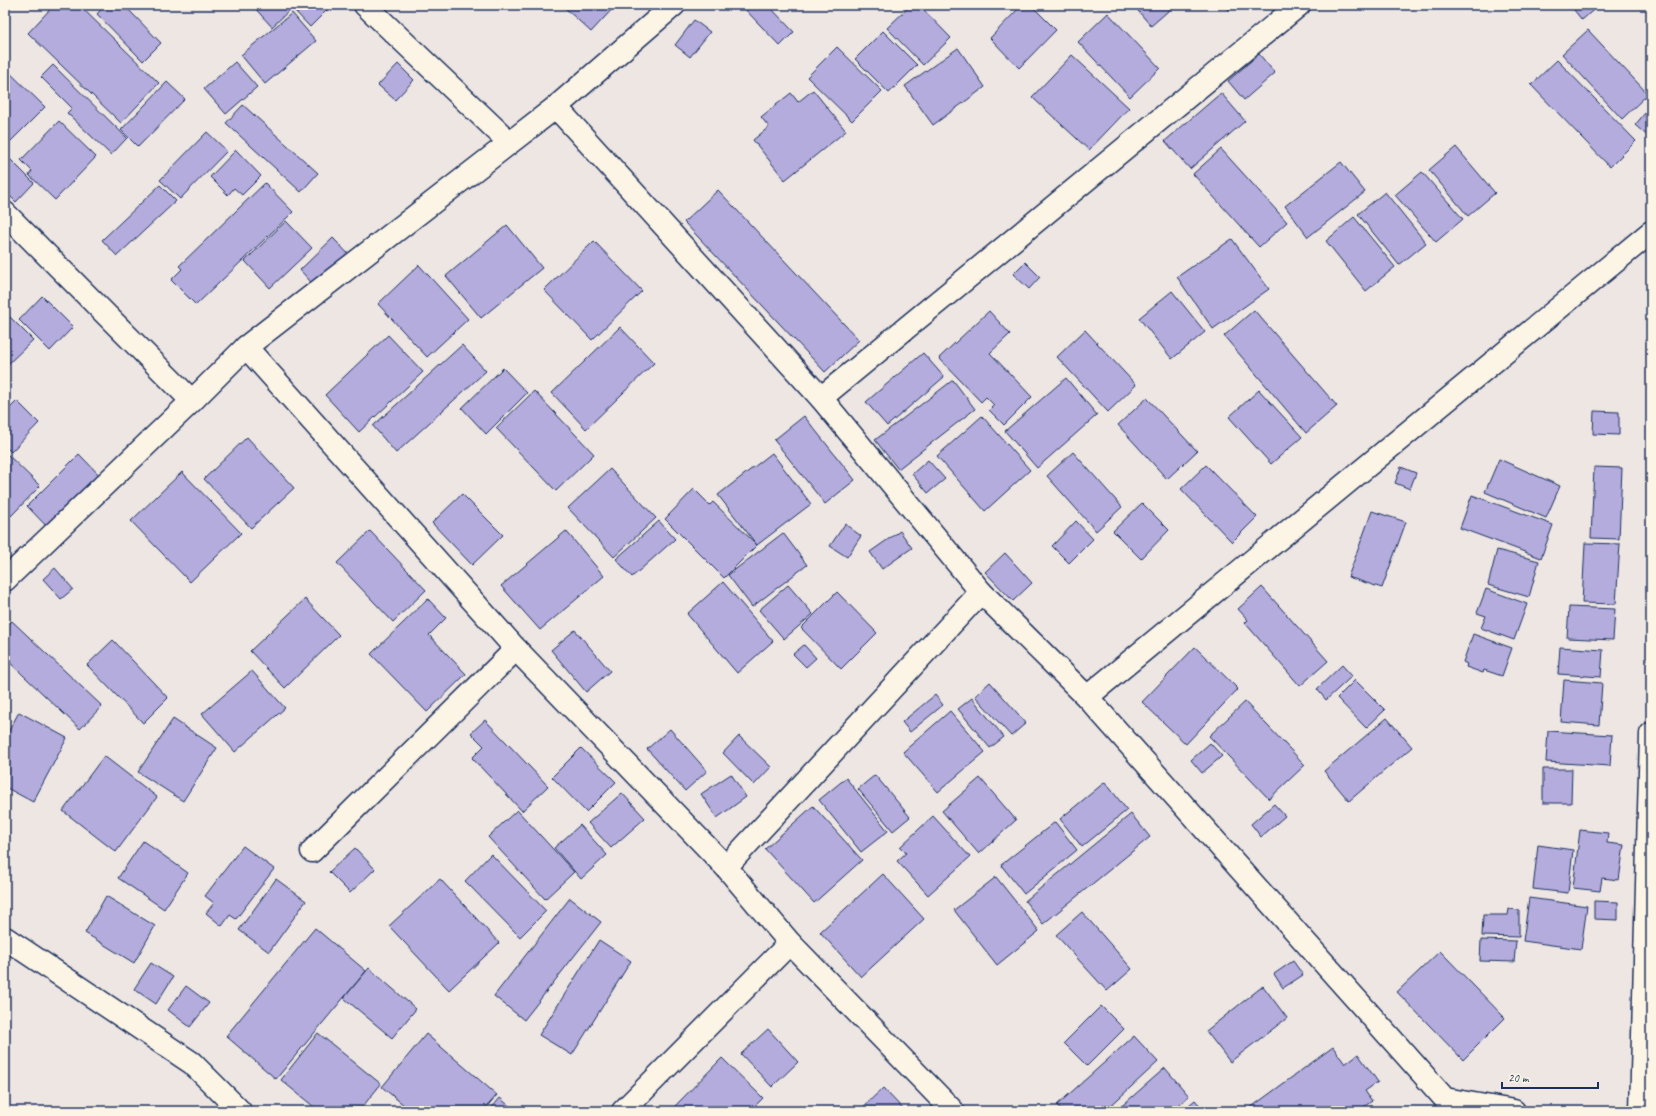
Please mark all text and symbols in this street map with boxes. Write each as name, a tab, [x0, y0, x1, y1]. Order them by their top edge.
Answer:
scale bar	[1502, 1064, 1598, 1090]
text: 20 m	[1508, 1070, 1530, 1086]

